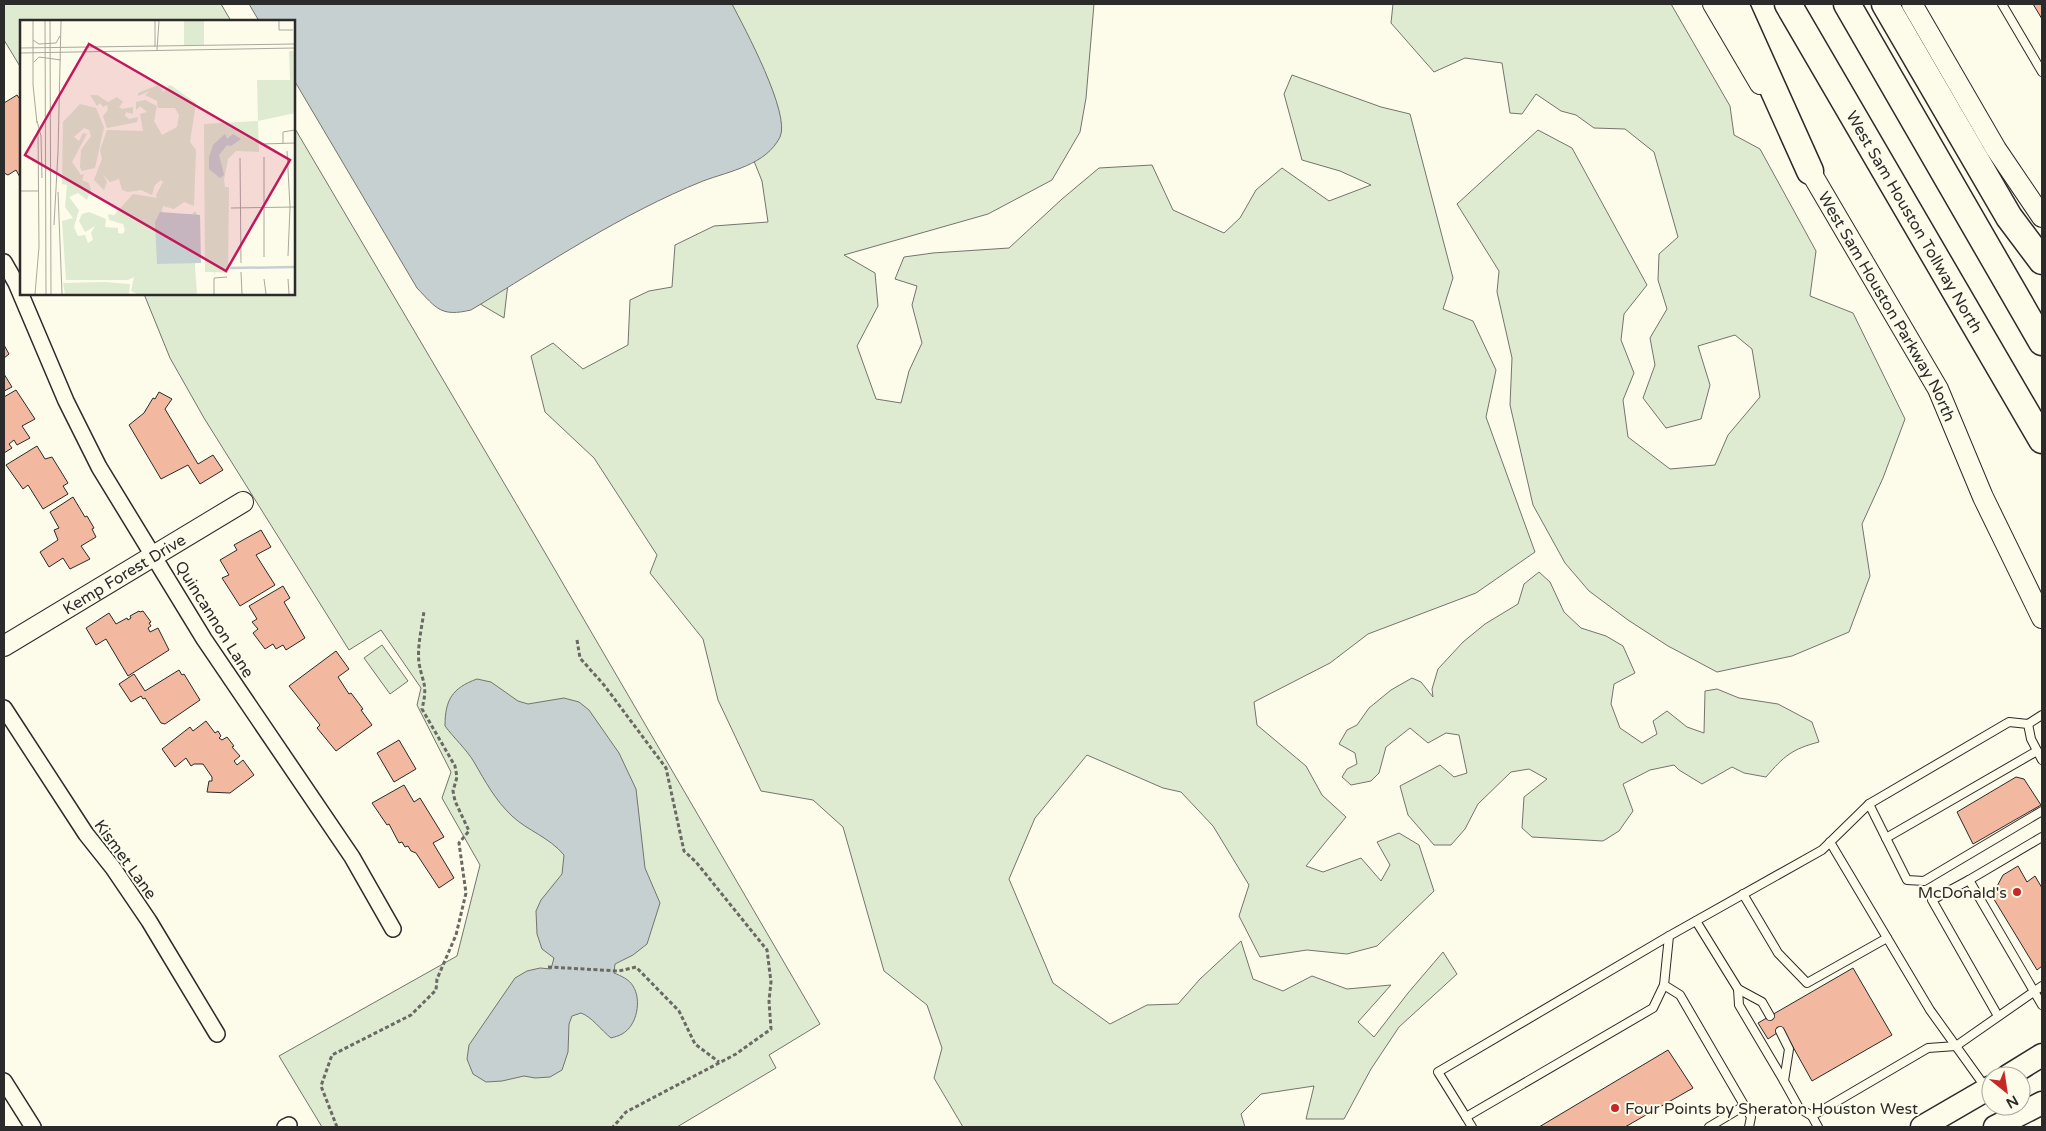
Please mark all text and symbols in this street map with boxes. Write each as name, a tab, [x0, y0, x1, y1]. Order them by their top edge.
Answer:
inset map	[20, 20, 295, 295]
street label: West Sam Houston Tollway North	[1841, 108, 1987, 337]
street label: West Sam Houston Parkway North	[1813, 188, 1959, 425]
street label: Kemp Forest Drive	[59, 530, 190, 619]
street label: Quincannon Lane	[170, 557, 258, 682]
street label: Kismet Lane	[90, 816, 161, 903]
place label: McDonald's	[1918, 883, 2007, 903]
marker: McDonald's	[2011, 886, 2023, 898]
north arrow	[1981, 1066, 2031, 1116]
text: N	[2003, 1092, 2021, 1112]
place label: Four Points by Sheraton Houston West	[1625, 1099, 1918, 1119]
marker: Four Points by Sheraton Houston West	[1609, 1102, 1621, 1114]

